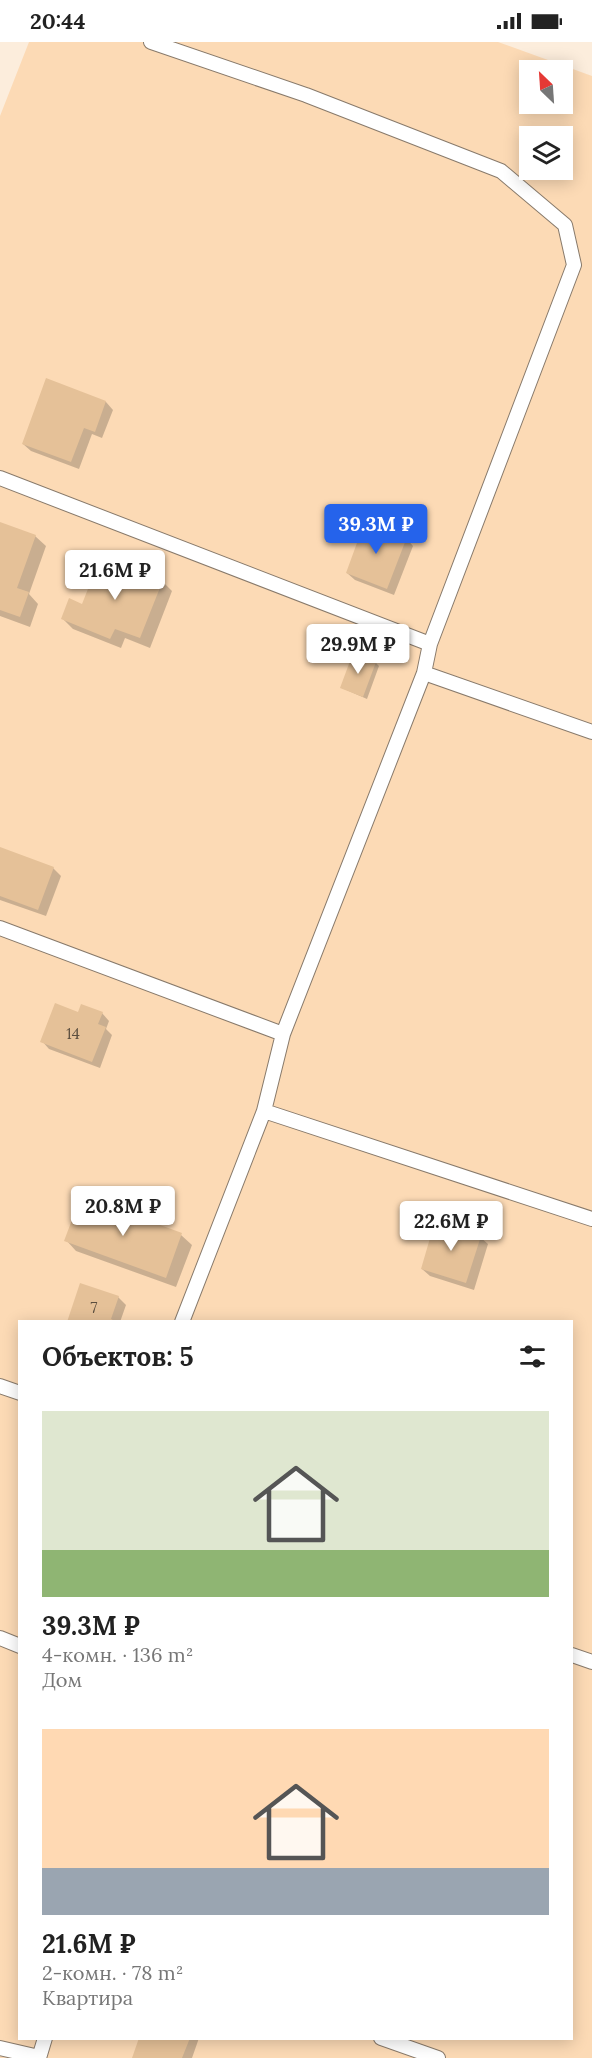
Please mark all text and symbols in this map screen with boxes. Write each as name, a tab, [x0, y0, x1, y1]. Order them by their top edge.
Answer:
text: 20:44	[30, 7, 86, 35]
north arrow	[519, 60, 573, 114]
map controls	[519, 60, 573, 180]
button: layers	[519, 126, 573, 180]
pin: 39.3M ₽	[321, 504, 431, 555]
text: 39.3M ₽	[338, 511, 414, 536]
pin: 21.6M ₽	[60, 550, 170, 601]
text: 21.6M ₽	[79, 557, 151, 582]
pin: 29.9M ₽	[303, 624, 413, 675]
text: 29.9M ₽	[320, 631, 396, 656]
house number: 14	[66, 1024, 80, 1043]
pin: 20.8M ₽	[68, 1186, 178, 1237]
text: 20.8M ₽	[85, 1193, 161, 1218]
pin: 22.6M ₽	[396, 1201, 506, 1252]
text: 22.6M ₽	[414, 1208, 488, 1233]
house number: 7	[91, 1298, 98, 1317]
text: Объектов: 5	[42, 1340, 194, 1373]
icon: filters	[516, 1340, 549, 1373]
icon: home	[242, 1450, 350, 1558]
text: 39.3M ₽	[42, 1609, 140, 1642]
text: 4-комн. · 136 m²	[42, 1642, 193, 1667]
text: Дом	[42, 1667, 82, 1692]
icon: home	[242, 1768, 350, 1876]
text: 21.6M ₽	[42, 1927, 136, 1960]
text: 2-комн. · 78 m²	[42, 1960, 183, 1985]
text: Квартира	[42, 1985, 133, 2010]

